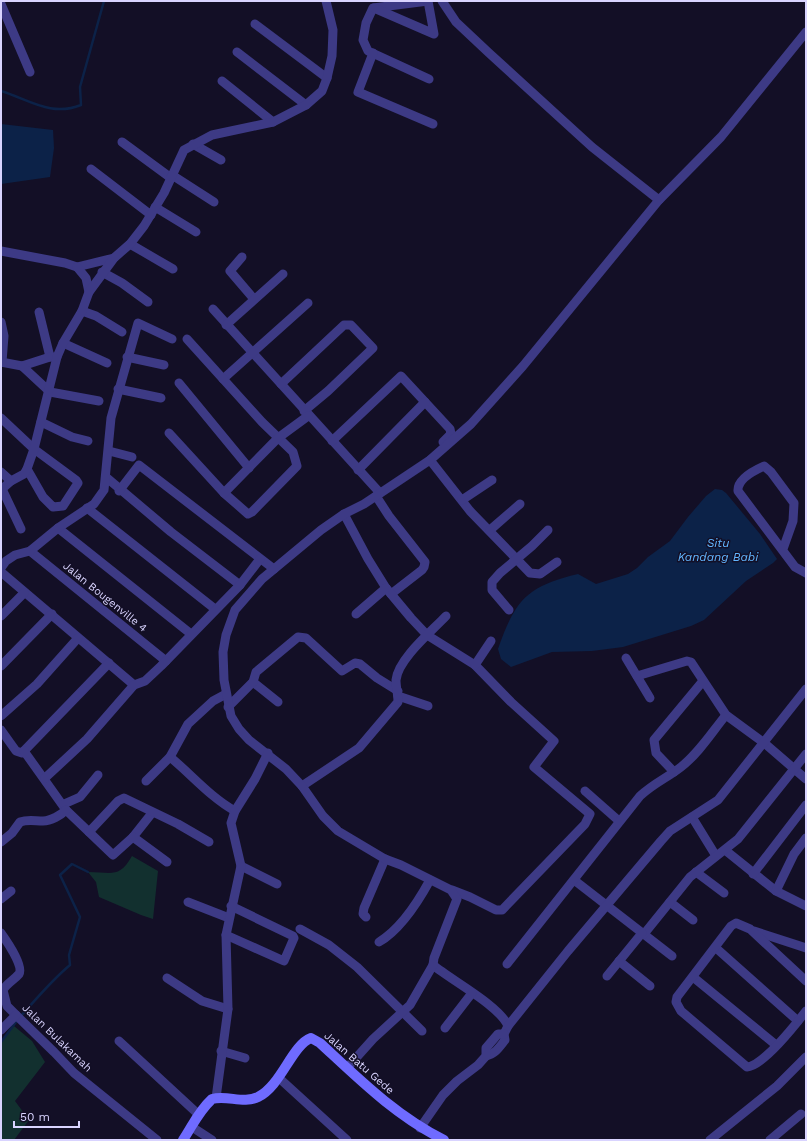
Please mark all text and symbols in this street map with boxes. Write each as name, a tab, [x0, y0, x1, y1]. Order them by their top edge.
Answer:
water label: Situ Kandang Babi	[678, 536, 759, 564]
street label: Jalan Bougenville 4	[60, 559, 150, 635]
street label: Jalan Bulakamah	[19, 1001, 95, 1075]
street label: Jalan Batu Gede	[321, 1029, 397, 1097]
scale bar	[14, 1103, 79, 1129]
text: 50 m	[20, 1110, 50, 1124]

